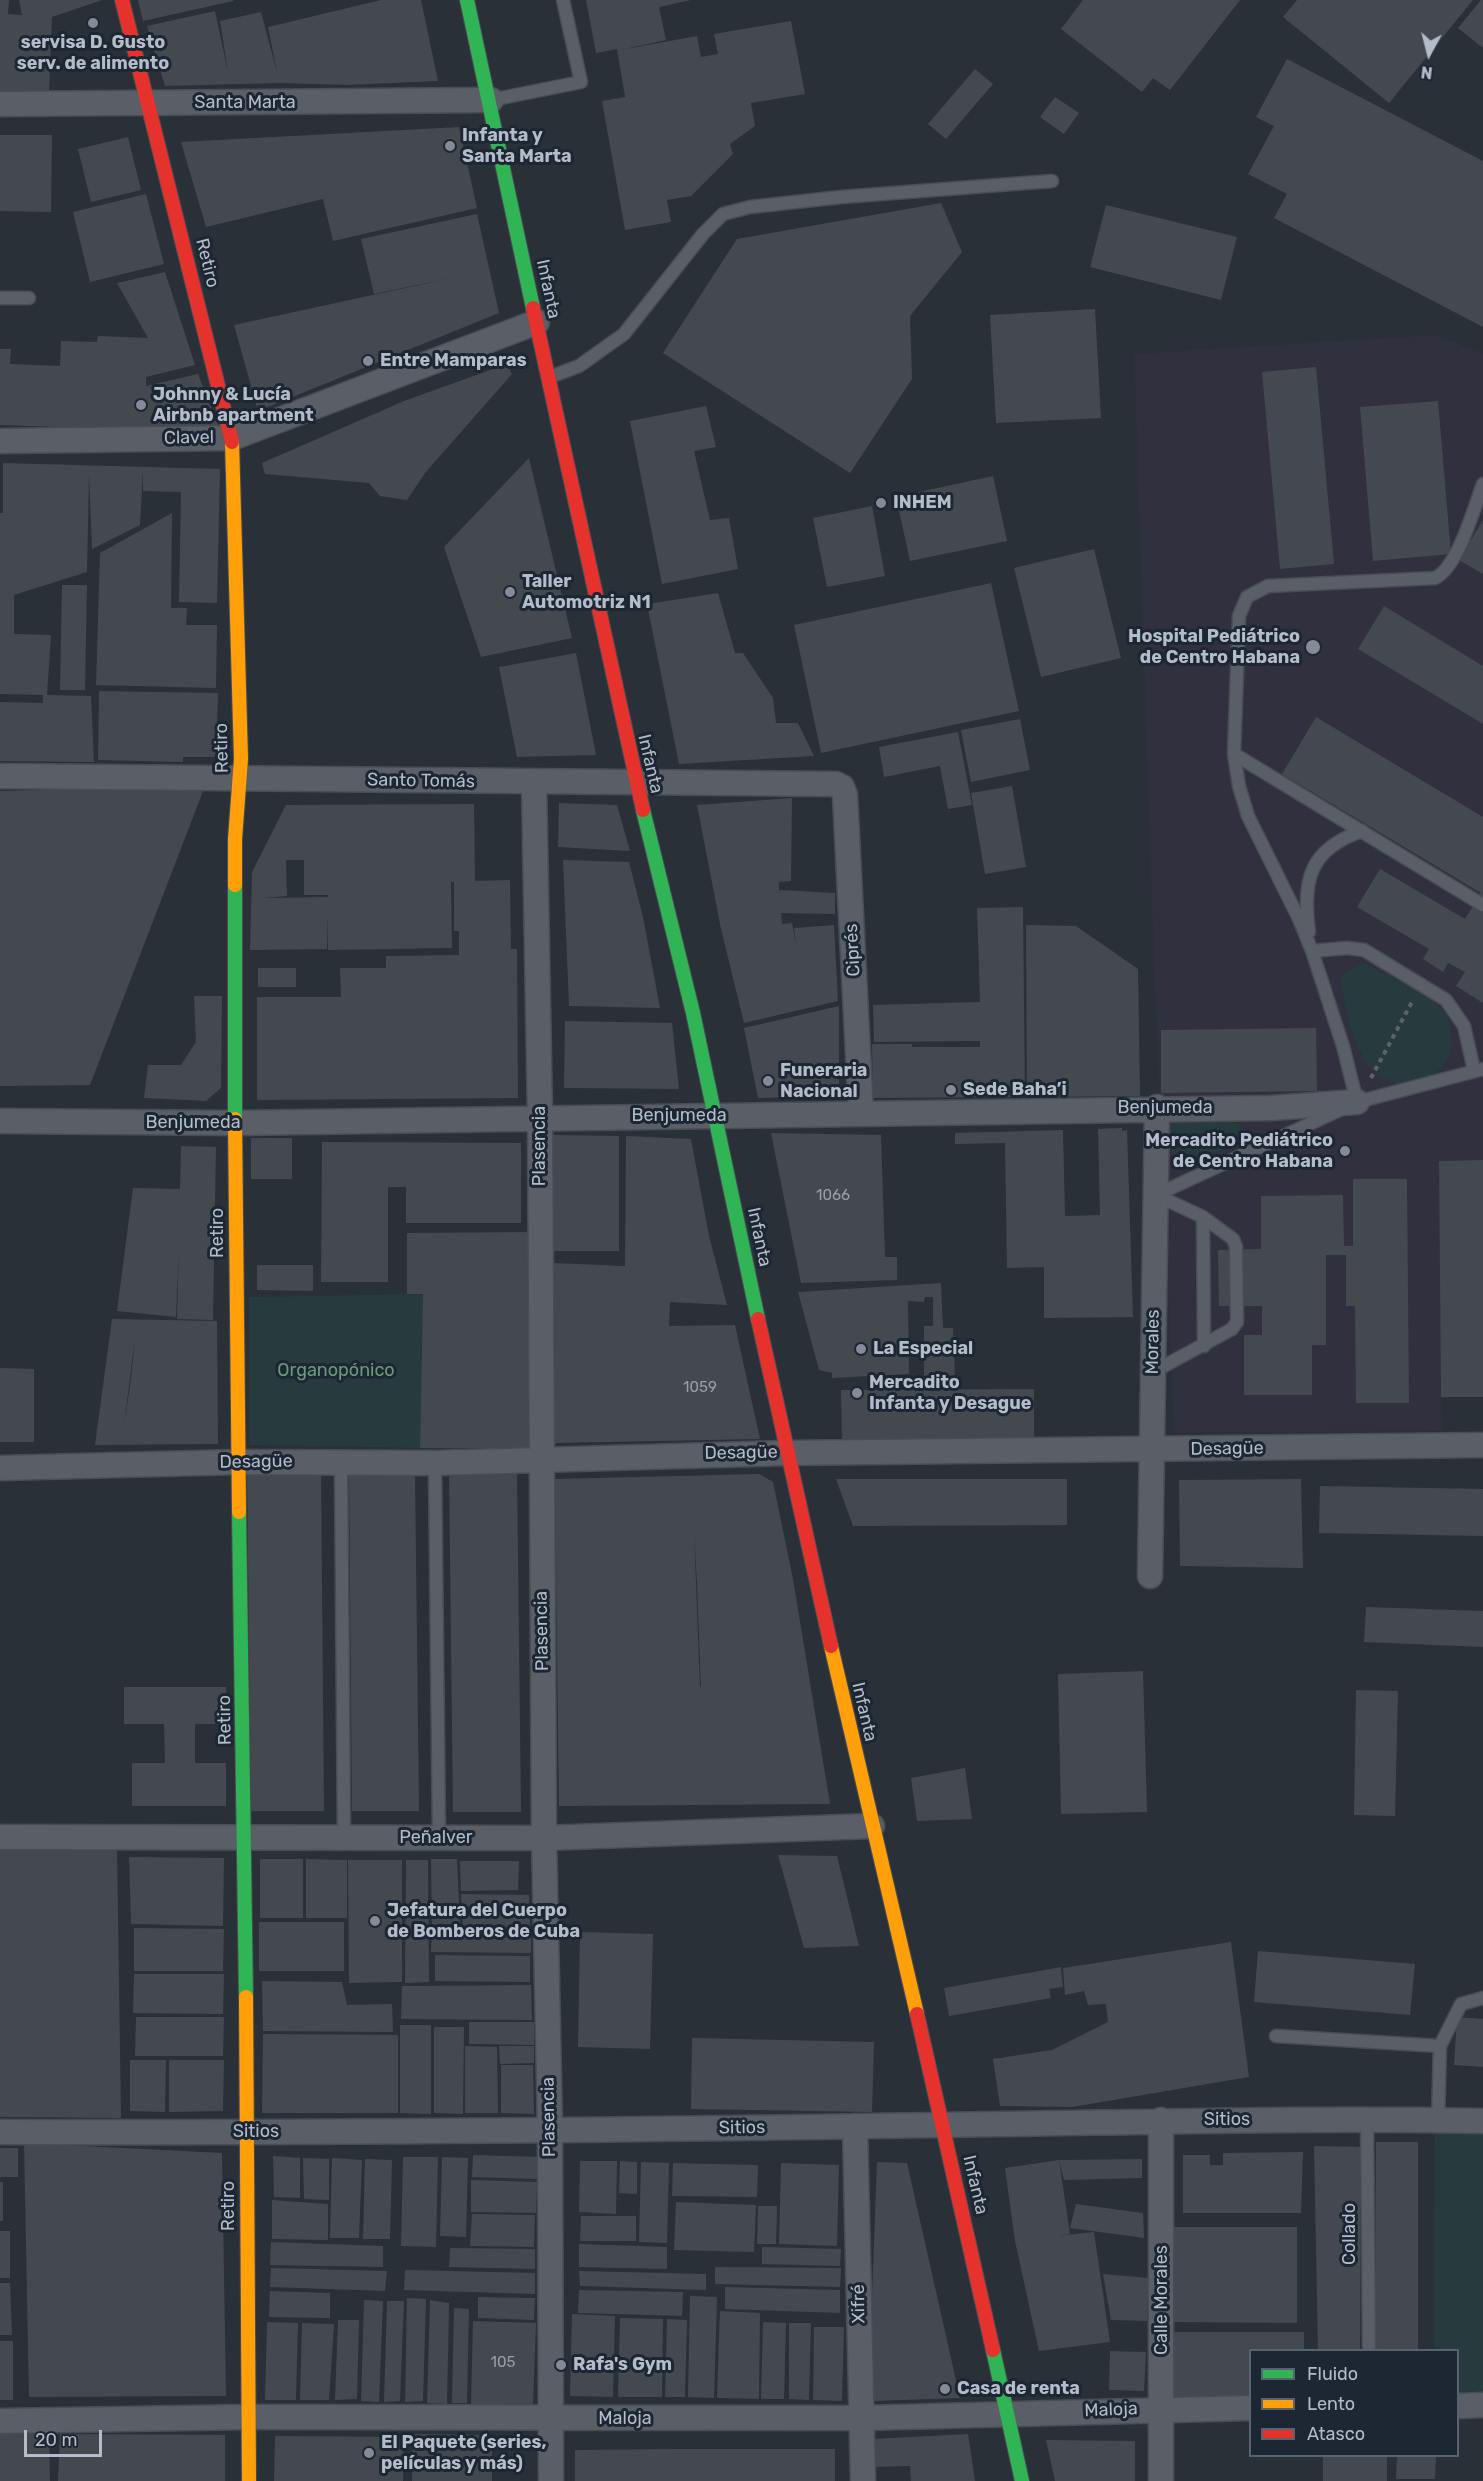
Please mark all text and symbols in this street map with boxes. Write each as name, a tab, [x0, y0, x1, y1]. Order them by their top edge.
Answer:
marker: servisa D. Gusto serv. de alimento	[86, 16, 100, 30]
north arrow	[1399, 24, 1459, 84]
place label: servisa D. Gusto serv. de alimento	[17, 32, 169, 74]
text: N	[1420, 62, 1434, 82]
street label: Santa Marta	[194, 92, 296, 114]
place label: Infanta y Santa Marta	[462, 125, 572, 168]
marker: Infanta y Santa Marta	[443, 139, 457, 153]
street label: Retiro	[190, 236, 224, 290]
street label: Infanta	[531, 257, 565, 321]
place label: Entre Mamparas	[380, 350, 527, 372]
marker: Entre Mamparas	[361, 354, 375, 368]
place label: Johnny & Lucía Airbnb apartment	[153, 384, 314, 426]
marker: Johnny & Lucía Airbnb apartment	[134, 398, 148, 412]
street label: Clavel	[164, 427, 214, 449]
place label: INHEM	[893, 492, 952, 514]
marker: INHEM	[874, 496, 888, 510]
place label: Taller Automotriz N1	[522, 571, 651, 614]
marker: Taller Automotriz N1	[503, 585, 517, 599]
place label: Hospital Pediátrico de Centro Habana	[1128, 626, 1300, 668]
marker: Hospital Pediátrico de Centro Habana	[1304, 638, 1322, 656]
street label: Retiro	[211, 723, 233, 773]
street label: Infanta	[633, 732, 667, 796]
street label: Santo Tomás	[367, 769, 475, 793]
street label: Ciprés	[841, 923, 865, 977]
place label: Funeraria Nacional	[780, 1060, 867, 1102]
marker: Funeraria Nacional	[761, 1074, 775, 1088]
place label: Sede Baha’i	[963, 1079, 1067, 1101]
marker: Sede Baha’i	[944, 1083, 958, 1097]
street label: Benjumeda	[1117, 1097, 1213, 1119]
street label: Benjumeda	[631, 1105, 727, 1127]
street label: Plasencia	[529, 1106, 551, 1186]
street label: Benjumeda	[145, 1112, 241, 1134]
place label: Mercadito Pediátrico de Centro Habana	[1145, 1130, 1333, 1172]
marker: Mercadito Pediátrico de Centro Habana	[1338, 1144, 1352, 1158]
house number: 1066	[816, 1187, 850, 1205]
street label: Infanta	[742, 1205, 776, 1269]
street label: Retiro	[207, 1208, 229, 1258]
street label: Morales	[1142, 1309, 1164, 1375]
place label: La Especial	[873, 1338, 973, 1360]
marker: La Especial	[854, 1342, 868, 1356]
park label: Organopónico	[277, 1360, 395, 1382]
place label: Mercadito Infanta y Desague	[869, 1372, 1031, 1414]
house number: 1059	[683, 1379, 717, 1397]
marker: Mercadito Infanta y Desague	[850, 1386, 864, 1400]
street label: Desagüe	[1190, 1438, 1264, 1460]
street label: Desagüe	[704, 1442, 778, 1464]
street label: Desagüe	[219, 1451, 293, 1473]
street label: Plasencia	[531, 1591, 553, 1671]
street label: Infanta	[847, 1680, 881, 1744]
street label: Retiro	[214, 1695, 236, 1745]
street label: Peñalver	[399, 1827, 473, 1849]
place label: Jefatura del Cuerpo de Bomberos de Cuba	[387, 1900, 580, 1942]
marker: Jefatura del Cuerpo de Bomberos de Cuba	[368, 1914, 382, 1928]
street label: Plasencia	[538, 2077, 560, 2157]
street label: Sitios	[1204, 2109, 1250, 2131]
street label: Sitios	[719, 2117, 765, 2139]
street label: Sitios	[233, 2121, 279, 2143]
street label: Infanta	[958, 2153, 992, 2217]
street label: Retiro	[218, 2181, 240, 2231]
street label: Collado	[1339, 2203, 1361, 2265]
street label: Calle Morales	[1151, 2245, 1173, 2355]
street label: Xifré	[848, 2284, 870, 2324]
legend	[1249, 2349, 1459, 2457]
house number: 105	[491, 2354, 515, 2372]
place label: Rafa's Gym	[573, 2354, 672, 2376]
marker: Rafa's Gym	[554, 2358, 568, 2372]
text: Fluido	[1307, 2363, 1358, 2385]
place label: Casa de renta	[957, 2378, 1080, 2400]
marker: Casa de renta	[938, 2382, 952, 2396]
text: Lento	[1307, 2393, 1355, 2415]
street label: Maloja	[1084, 2398, 1138, 2422]
street label: Maloja	[598, 2408, 652, 2430]
scale bar	[27, 2418, 105, 2456]
text: Atasco	[1307, 2423, 1365, 2445]
text: 20 m	[35, 2429, 77, 2451]
place label: El Paquete (series, películas y más)	[381, 2432, 546, 2474]
marker: El Paquete (series, películas y más)	[362, 2446, 376, 2460]

